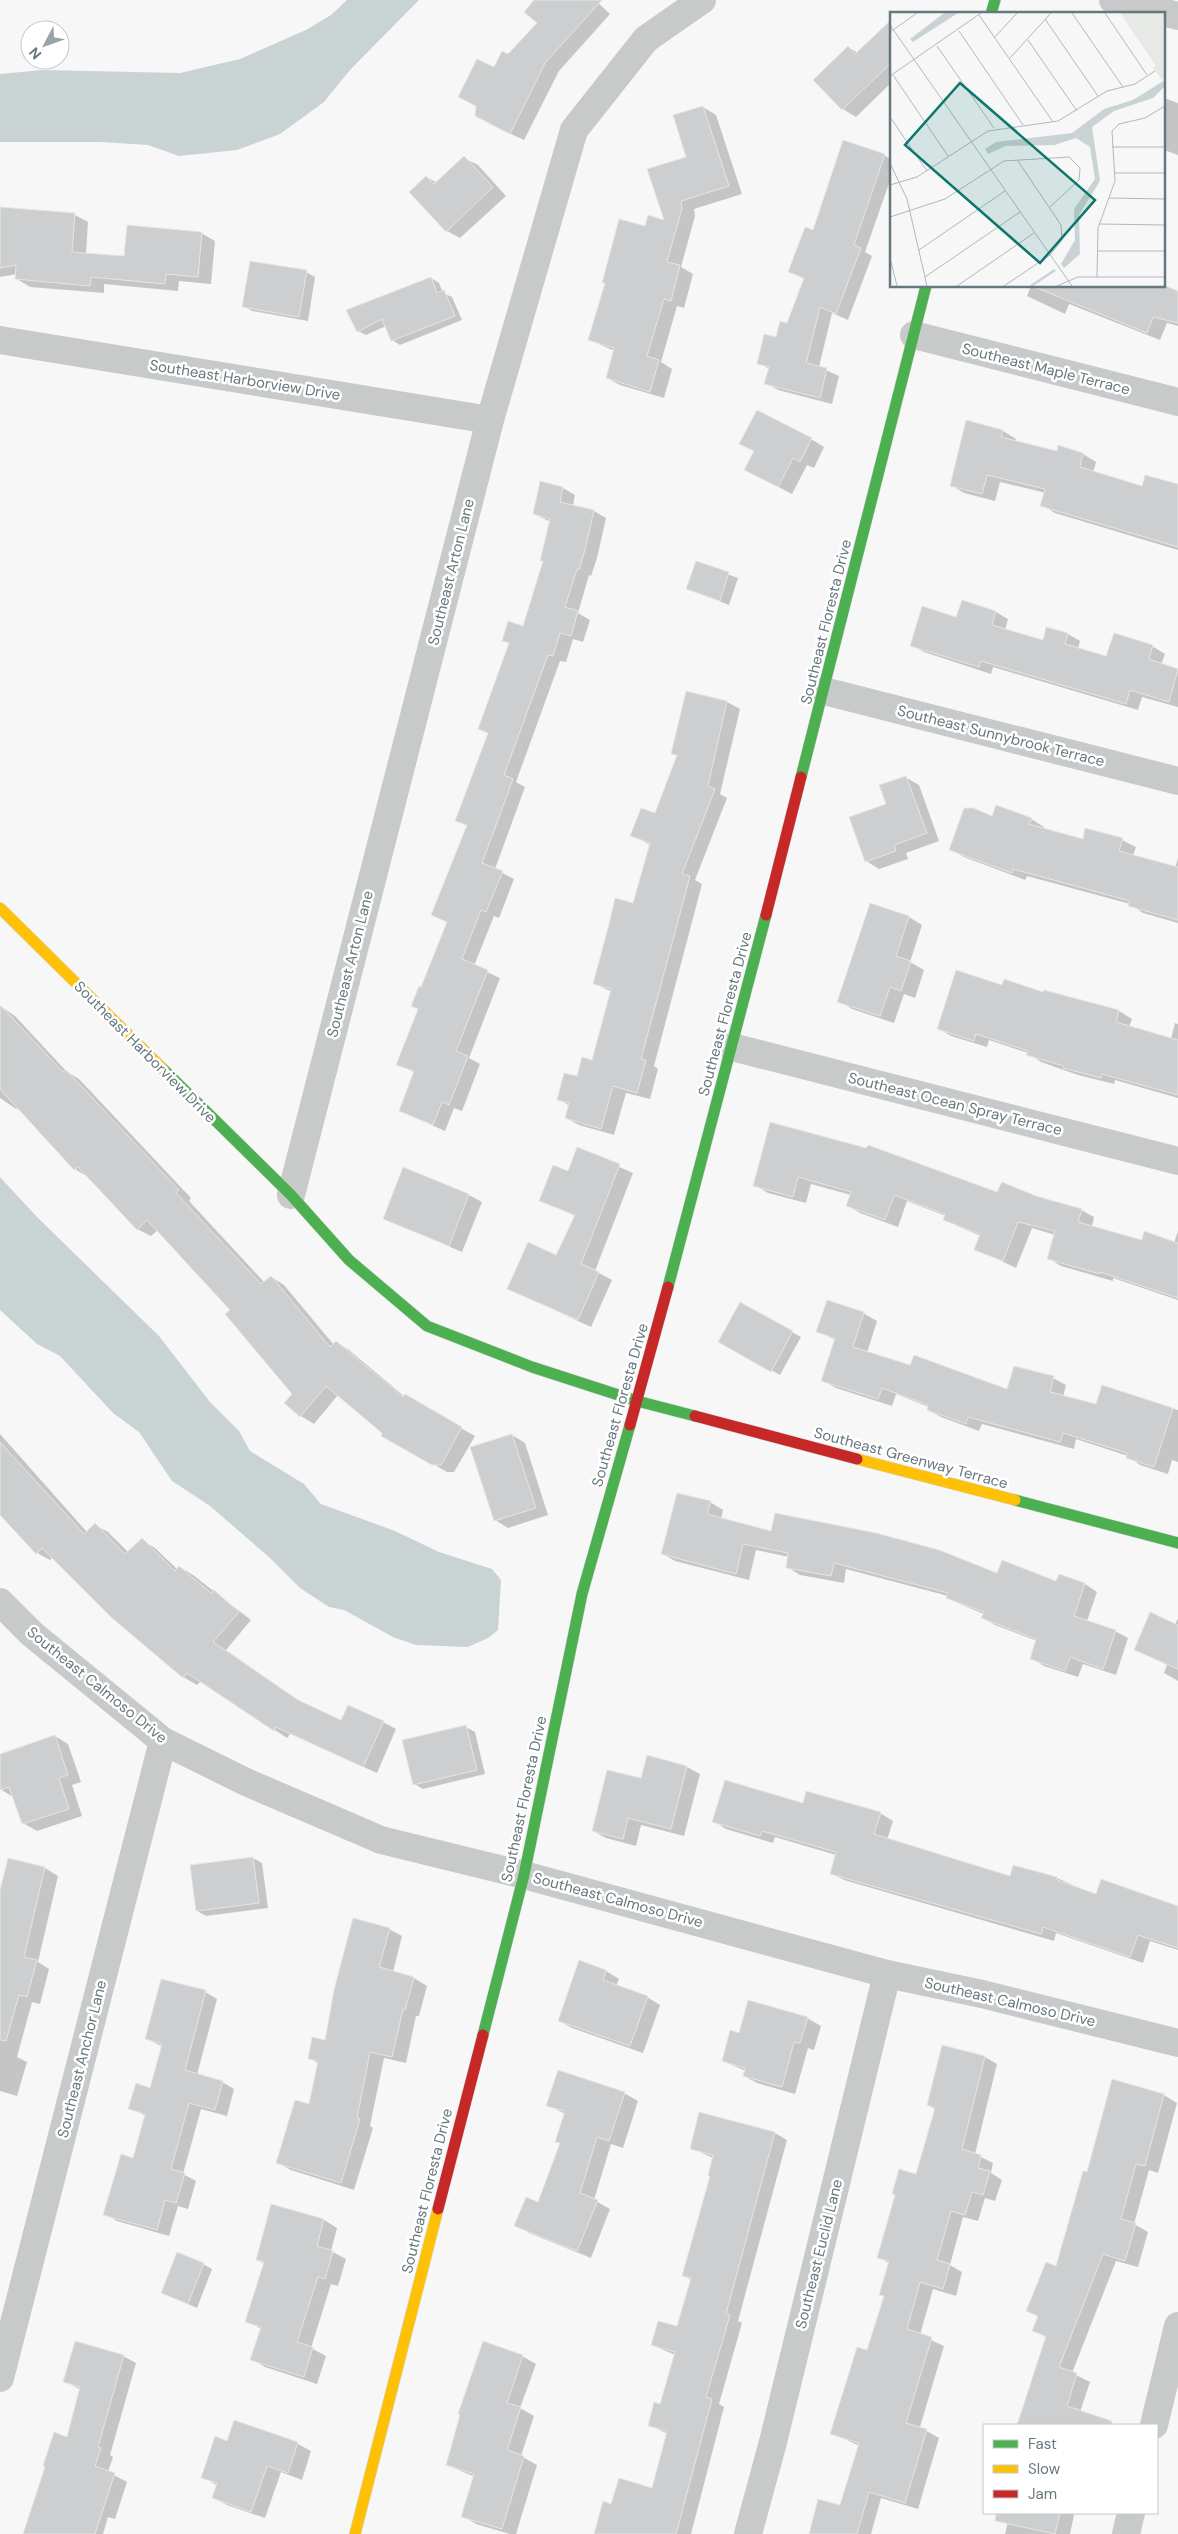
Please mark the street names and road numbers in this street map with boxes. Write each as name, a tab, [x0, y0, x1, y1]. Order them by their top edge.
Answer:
street label: Southeast Maple Terrace	[960, 338, 1132, 400]
street label: Southeast Harborview Drive	[148, 355, 342, 405]
street label: Southeast Arton Lane	[423, 497, 479, 647]
street label: Southeast Floresta Drive	[796, 537, 856, 707]
street label: Southeast Sunnybrook Terrace	[895, 701, 1107, 771]
street label: Southeast Arton Lane	[322, 889, 378, 1039]
street label: Southeast Floresta Drive	[693, 930, 757, 1098]
street label: Southeast Harborview Drive	[70, 977, 220, 1127]
street label: Southeast Ocean Spray Terrace	[846, 1068, 1064, 1140]
street label: Southeast Floresta Drive	[587, 1321, 653, 1489]
street label: Southeast Greenway Terrace	[812, 1422, 1010, 1494]
street label: Southeast Calmoso Drive	[23, 1622, 171, 1748]
street label: Southeast Floresta Drive	[497, 1714, 551, 1884]
street label: Southeast Calmoso Drive	[531, 1868, 705, 1932]
street label: Southeast Calmoso Drive	[923, 1973, 1097, 2031]
street label: Southeast Anchor Lane	[53, 1978, 111, 2140]
street label: Southeast Floresta Drive	[397, 2106, 457, 2276]
street label: Southeast Euclid Lane	[791, 2177, 847, 2331]

